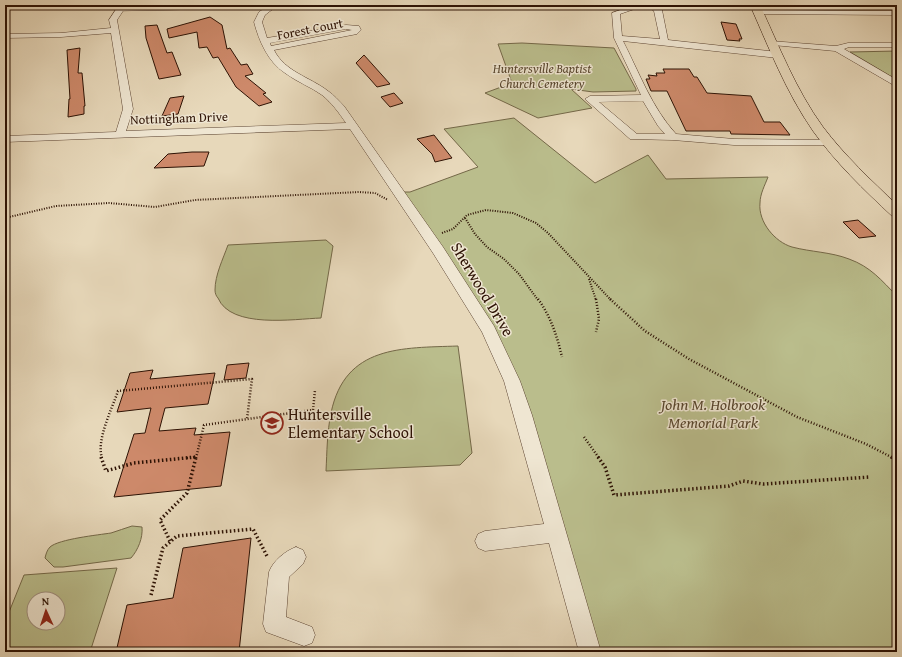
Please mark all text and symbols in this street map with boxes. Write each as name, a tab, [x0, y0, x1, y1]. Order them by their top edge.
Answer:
street label: Forest Court	[275, 13, 345, 45]
park label: Huntersville Baptist Church Cemetery	[492, 59, 592, 93]
street label: Nottingham Drive	[130, 107, 228, 129]
street label: Sherwood Drive	[445, 237, 521, 341]
park label: John M. Holbrook Memorial Park	[658, 392, 766, 434]
place label: Huntersville Elementary School	[288, 402, 414, 444]
school or university icon: Huntersville Elementary School	[259, 410, 285, 436]
north arrow	[26, 591, 66, 631]
text: N	[41, 593, 50, 609]

